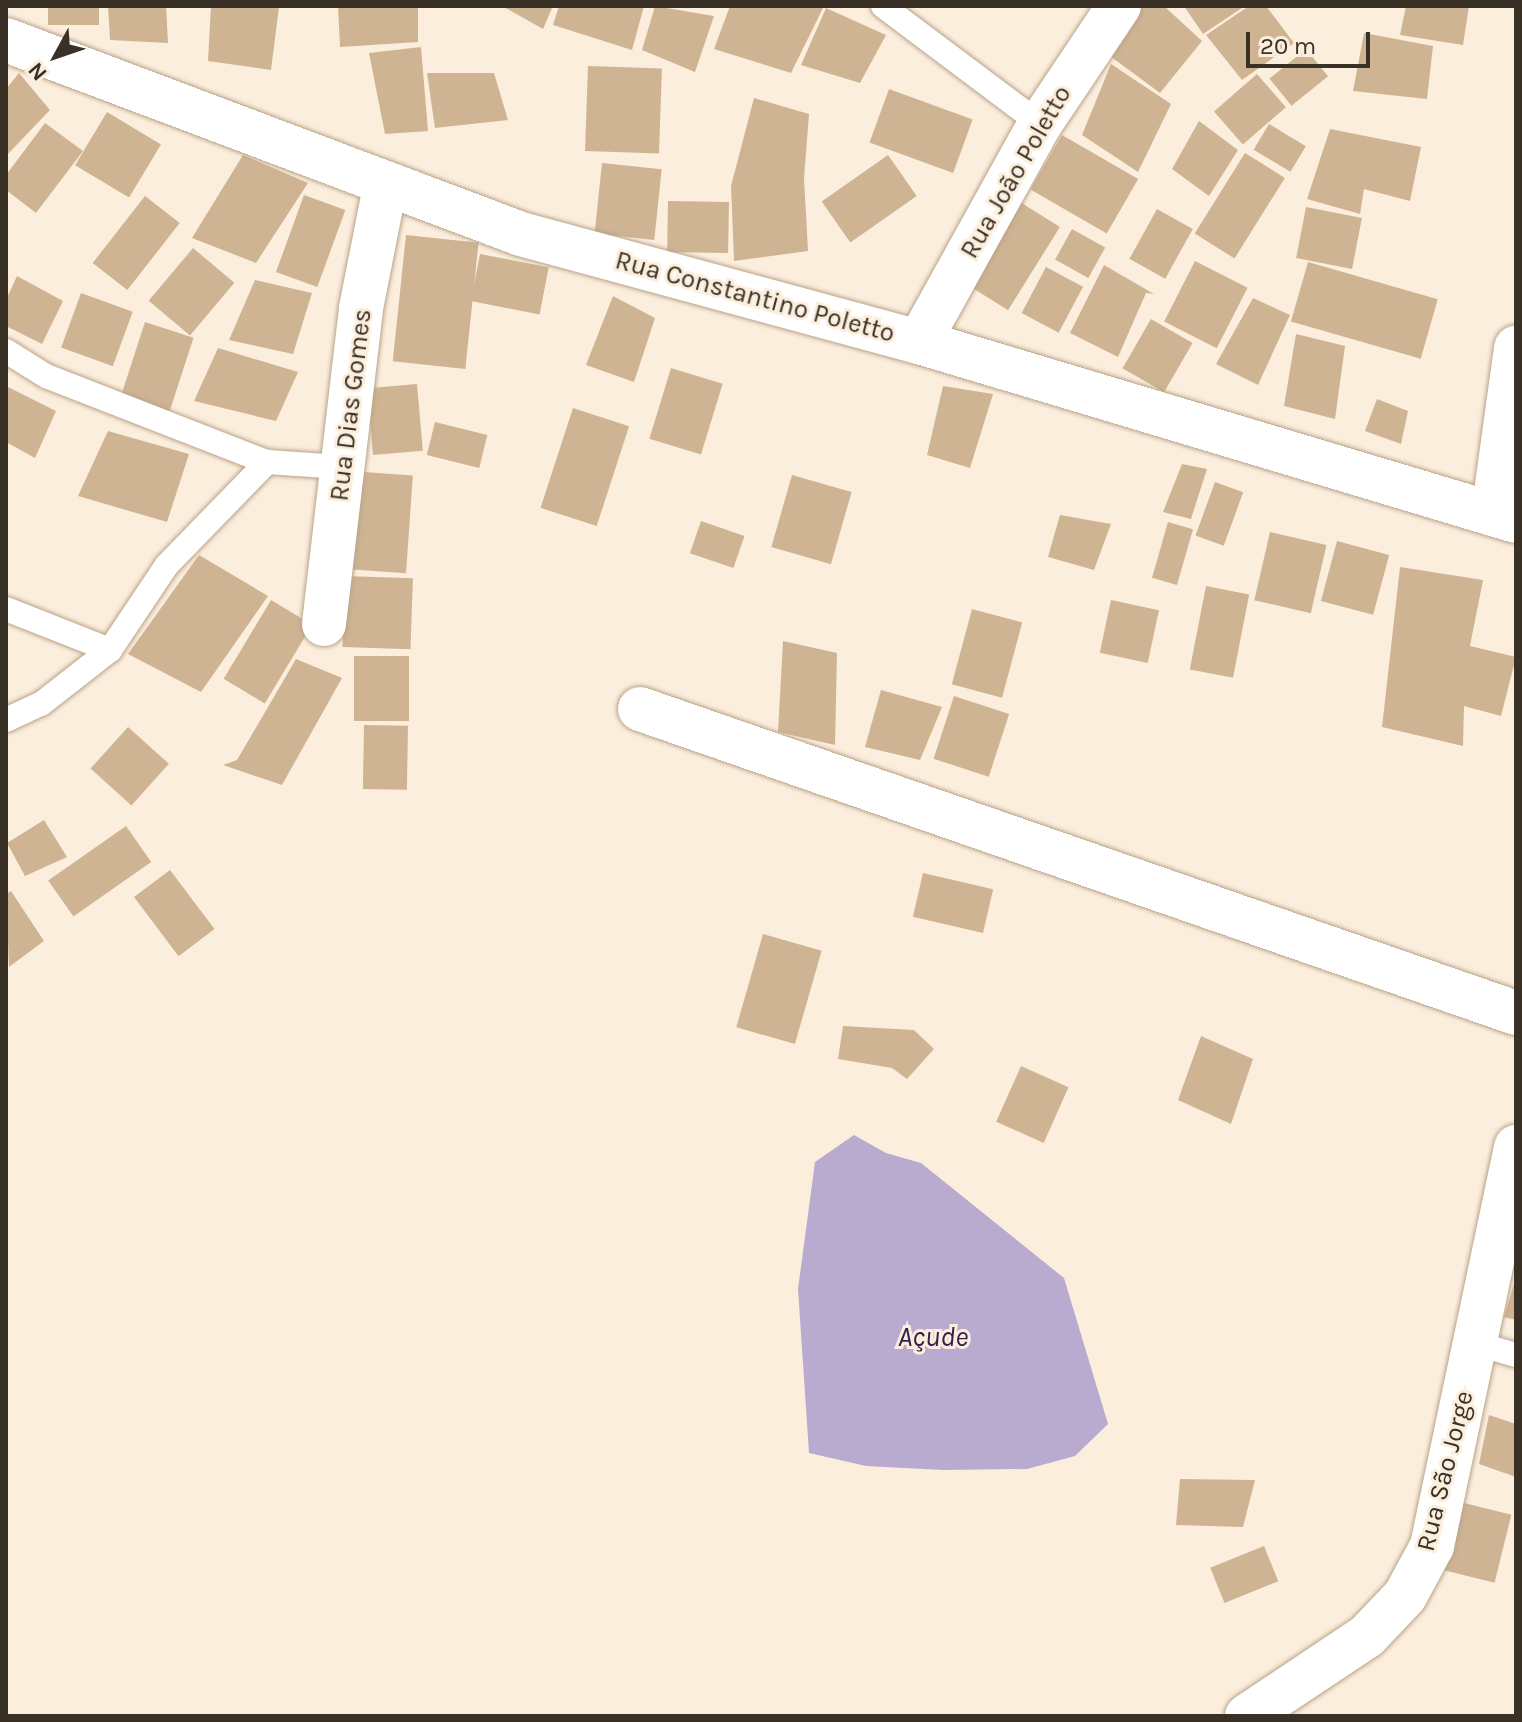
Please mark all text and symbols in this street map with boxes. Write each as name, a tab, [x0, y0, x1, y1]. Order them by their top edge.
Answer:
north arrow	[16, 16, 96, 96]
scale bar	[1250, 16, 1374, 66]
text: 20 m	[1260, 32, 1316, 60]
text: N	[23, 57, 53, 86]
street label: Rua João Poletto	[954, 80, 1078, 264]
street label: Rua Constantino Poletto	[612, 245, 898, 349]
street label: Rua Dias Gomes	[324, 307, 378, 503]
water label: Açude	[898, 1320, 968, 1354]
street label: Rua São Jorge	[1410, 1388, 1480, 1554]

